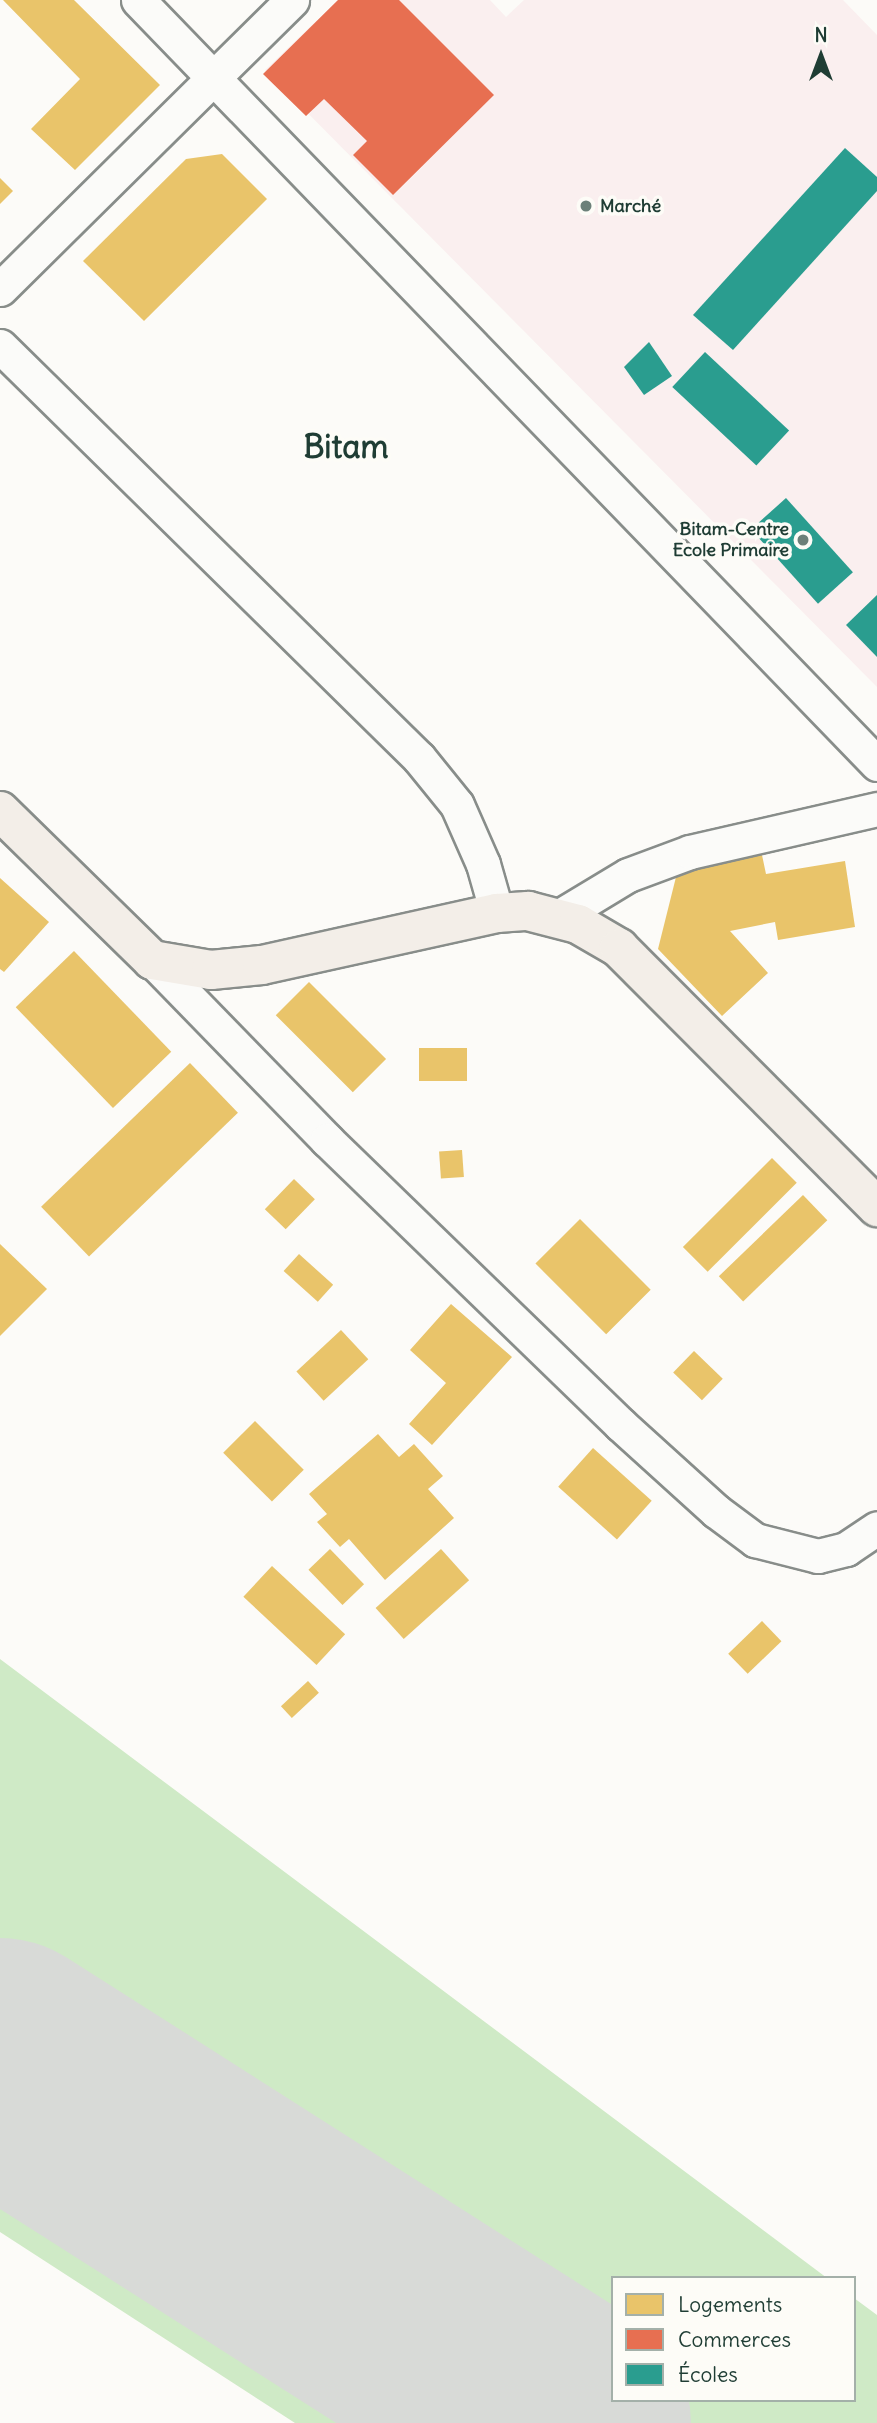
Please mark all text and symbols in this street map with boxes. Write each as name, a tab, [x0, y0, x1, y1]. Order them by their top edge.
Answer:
north arrow	[786, 21, 856, 91]
text: N	[814, 23, 828, 47]
place label: Marché	[600, 195, 661, 217]
marker: Marché	[578, 198, 594, 214]
district label: Bitam	[303, 428, 389, 466]
place label: Bitam-Centre Ecole Primaire	[673, 519, 789, 562]
marker: Bitam-Centre Ecole Primaire	[795, 532, 811, 548]
legend	[611, 2276, 856, 2402]
text: Logements	[678, 2291, 782, 2318]
text: Commerces	[678, 2326, 791, 2353]
text: Écoles	[678, 2361, 738, 2388]

